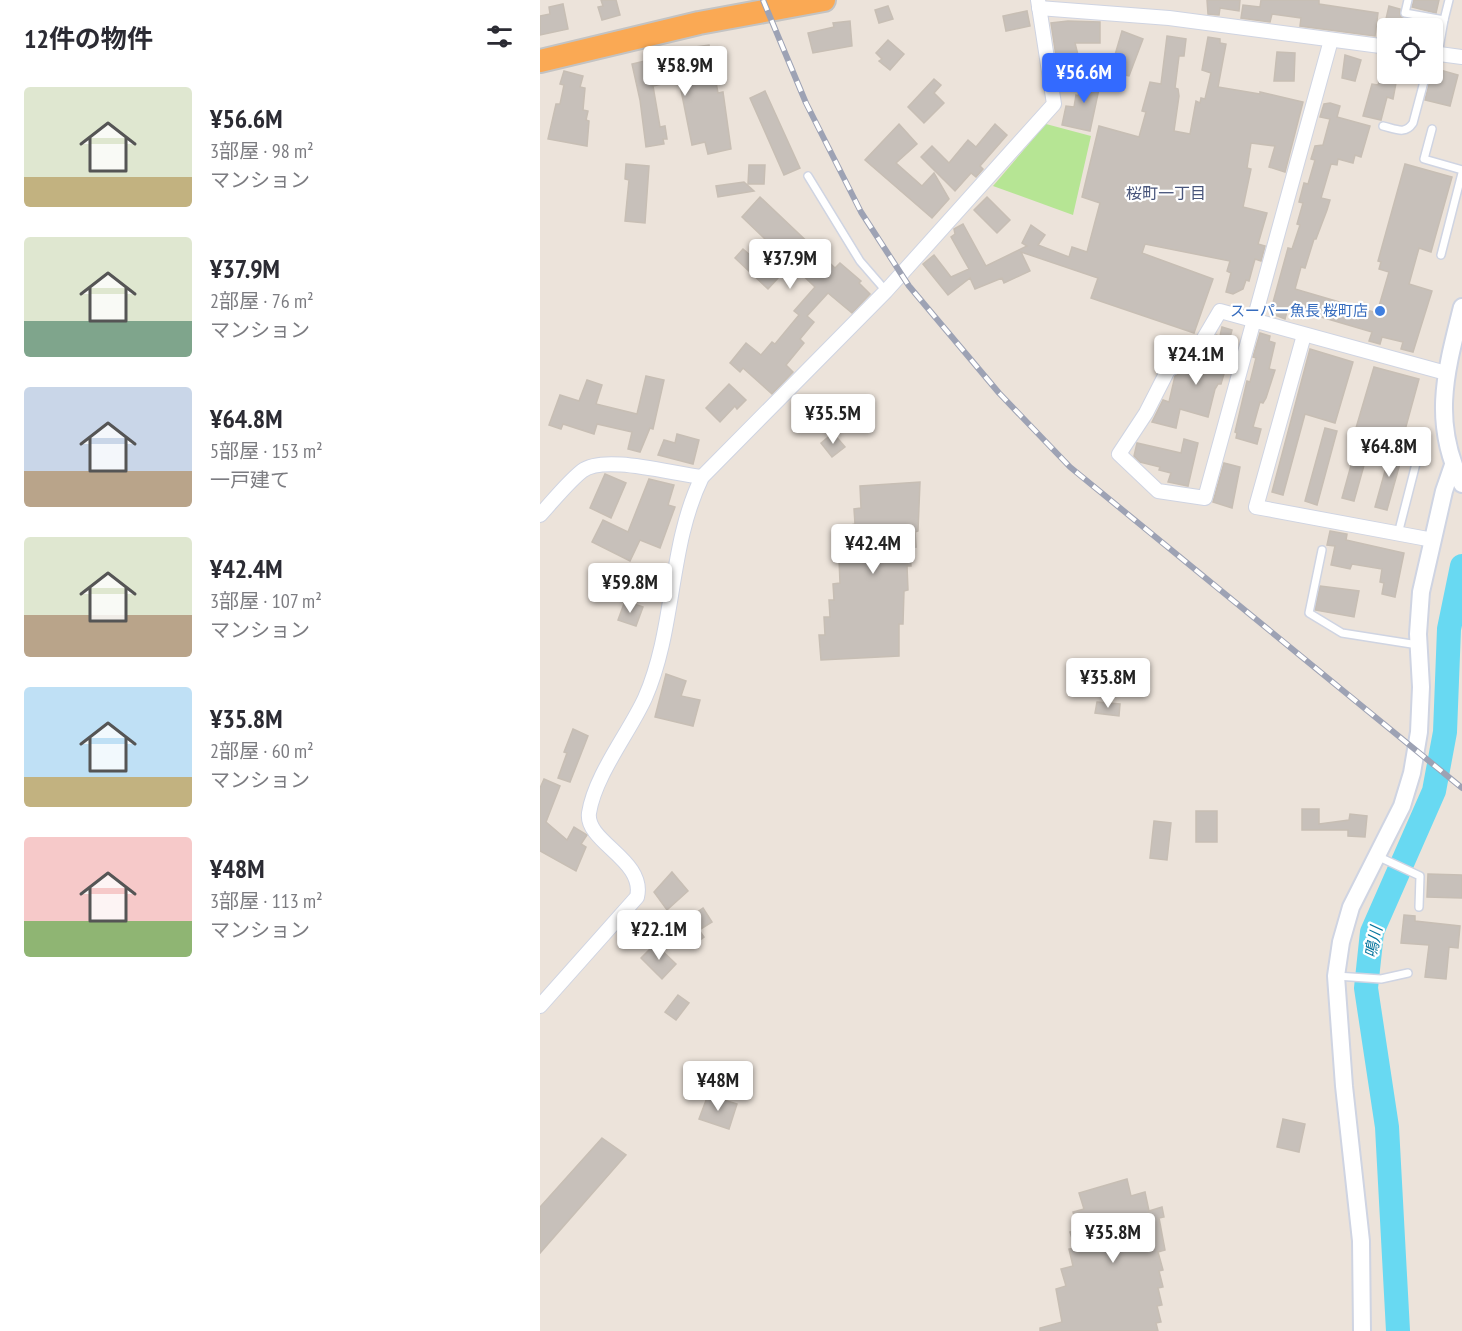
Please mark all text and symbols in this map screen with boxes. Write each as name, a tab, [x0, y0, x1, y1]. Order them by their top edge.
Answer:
map controls	[1377, 18, 1443, 84]
button: locate	[1377, 18, 1443, 84]
icon: filters	[483, 20, 516, 53]
text: 12件の物件	[24, 22, 153, 55]
pin: ¥58.9M	[636, 46, 734, 97]
text: ¥58.9M	[657, 52, 713, 78]
pin: ¥56.6M	[1035, 53, 1133, 104]
text: ¥56.6M	[1056, 59, 1112, 85]
text: ¥56.6M	[210, 102, 283, 135]
icon: home	[72, 111, 144, 183]
text: 3部屋 · 98 m²	[210, 138, 314, 164]
text: マンション	[210, 167, 310, 193]
district label: 桜町一丁目	[1126, 183, 1206, 203]
pin: ¥37.9M	[741, 239, 839, 290]
text: ¥37.9M	[763, 245, 817, 271]
text: ¥37.9M	[210, 252, 280, 285]
icon: home	[72, 261, 144, 333]
text: 2部屋 · 76 m²	[210, 288, 314, 314]
place label: スーパー魚長 桜町店	[1230, 301, 1368, 320]
marker: スーパー魚長 桜町店	[1373, 304, 1387, 318]
text: マンション	[210, 317, 310, 343]
pin: ¥24.1M	[1147, 335, 1245, 386]
text: ¥24.1M	[1168, 341, 1224, 367]
pin: ¥35.5M	[784, 394, 882, 445]
text: ¥35.5M	[805, 400, 861, 426]
text: ¥64.8M	[210, 402, 283, 435]
icon: home	[72, 411, 144, 483]
pin: ¥64.8M	[1340, 427, 1438, 478]
text: ¥64.8M	[1361, 433, 1417, 459]
text: 5部屋 · 153 m²	[210, 438, 323, 464]
text: 一戸建て	[210, 467, 290, 493]
pin: ¥42.4M	[824, 524, 922, 575]
text: ¥42.4M	[845, 530, 901, 556]
text: ¥42.4M	[210, 552, 283, 585]
icon: home	[72, 561, 144, 633]
pin: ¥59.8M	[581, 563, 679, 614]
text: ¥59.8M	[602, 569, 658, 595]
text: 3部屋 · 107 m²	[210, 588, 322, 614]
text: マンション	[210, 617, 310, 643]
pin: ¥35.8M	[1059, 658, 1157, 709]
text: ¥35.8M	[1080, 664, 1136, 690]
text: ¥35.8M	[210, 702, 283, 735]
icon: home	[72, 711, 144, 783]
text: 2部屋 · 60 m²	[210, 738, 314, 764]
text: マンション	[210, 767, 310, 793]
text: ¥48M	[210, 852, 265, 885]
icon: home	[72, 861, 144, 933]
text: 3部屋 · 113 m²	[210, 888, 323, 914]
pin: ¥22.1M	[610, 910, 708, 961]
text: ¥22.1M	[631, 916, 687, 942]
text: マンション	[210, 917, 310, 943]
water label: 鳴川	[1360, 922, 1386, 960]
pin: ¥48M	[682, 1061, 754, 1112]
text: ¥48M	[697, 1067, 739, 1093]
pin: ¥35.8M	[1064, 1213, 1162, 1264]
text: ¥35.8M	[1085, 1219, 1141, 1245]

